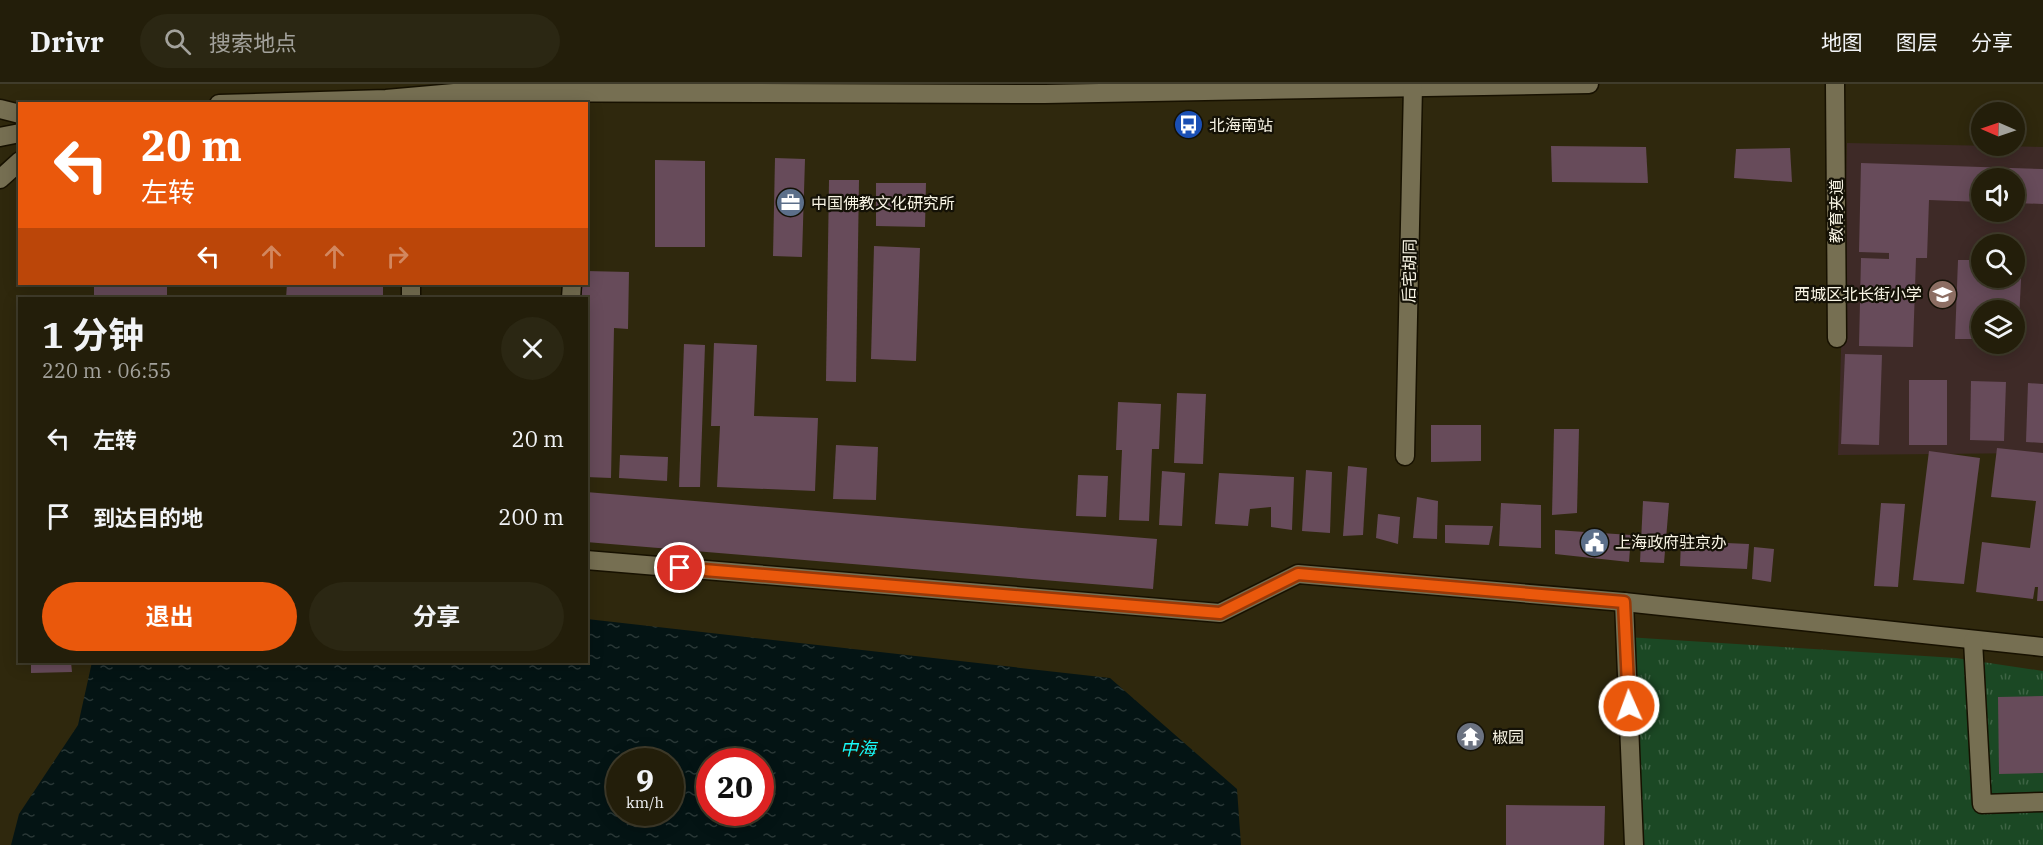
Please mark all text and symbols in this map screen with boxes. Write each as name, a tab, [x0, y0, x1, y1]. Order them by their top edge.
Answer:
search box	[140, 14, 560, 68]
text: Drivr	[30, 23, 104, 60]
icon: search	[161, 25, 194, 58]
text: 搜索地点	[209, 28, 297, 57]
text: 地图	[1821, 28, 1863, 56]
text: 图层	[1896, 28, 1938, 56]
text: 分享	[1971, 28, 2013, 56]
north arrow	[1971, 102, 2025, 156]
map controls	[1971, 102, 2025, 354]
bus stop icon: 北海南站	[1172, 109, 1204, 141]
place label: 北海南站	[1209, 115, 1273, 135]
text: 20 m	[141, 118, 242, 173]
icon: left	[42, 126, 120, 204]
button: sound	[1971, 168, 2025, 222]
text: 左转	[141, 174, 195, 209]
street label: 教育夹道	[1826, 179, 1846, 243]
office icon: 中国佛教文化研究所	[774, 187, 806, 219]
place label: 中国佛教文化研究所	[811, 193, 955, 213]
button: search	[1971, 234, 2025, 288]
street label: 后宅胡同	[1398, 239, 1420, 303]
icon: left	[192, 240, 225, 273]
icon: ahead	[255, 240, 288, 273]
icon: ahead	[318, 240, 351, 273]
icon: right	[381, 240, 414, 273]
school or university icon: 西城区北长街小学	[1927, 278, 1959, 310]
place label: 西城区北长街小学	[1794, 284, 1922, 304]
button: layers	[1971, 300, 2025, 354]
text: 1 分钟	[42, 311, 144, 358]
button: close	[501, 317, 564, 380]
text: 220 m · 06:55	[42, 357, 171, 384]
icon: left	[42, 422, 75, 455]
text: 20 m	[512, 424, 564, 453]
text: 左转	[93, 425, 137, 454]
icon: arrive	[42, 500, 75, 533]
text: 200 m	[498, 502, 564, 531]
text: 到达目的地	[93, 503, 203, 532]
public building icon: 上海政府驻京办	[1578, 526, 1610, 558]
place label: 上海政府驻京办	[1615, 532, 1727, 552]
pin	[654, 542, 705, 593]
icon: arrive	[663, 551, 696, 584]
button: 退出	[42, 582, 297, 651]
button: 分享	[309, 582, 564, 651]
position arrow	[1597, 674, 1661, 738]
temple icon: 椒园	[1455, 721, 1487, 753]
place label: 椒园	[1492, 727, 1524, 747]
water label: 中海	[840, 737, 879, 760]
speed limit sign: 20	[696, 748, 774, 826]
text: 9	[636, 760, 654, 799]
text: km/h	[626, 793, 664, 812]

